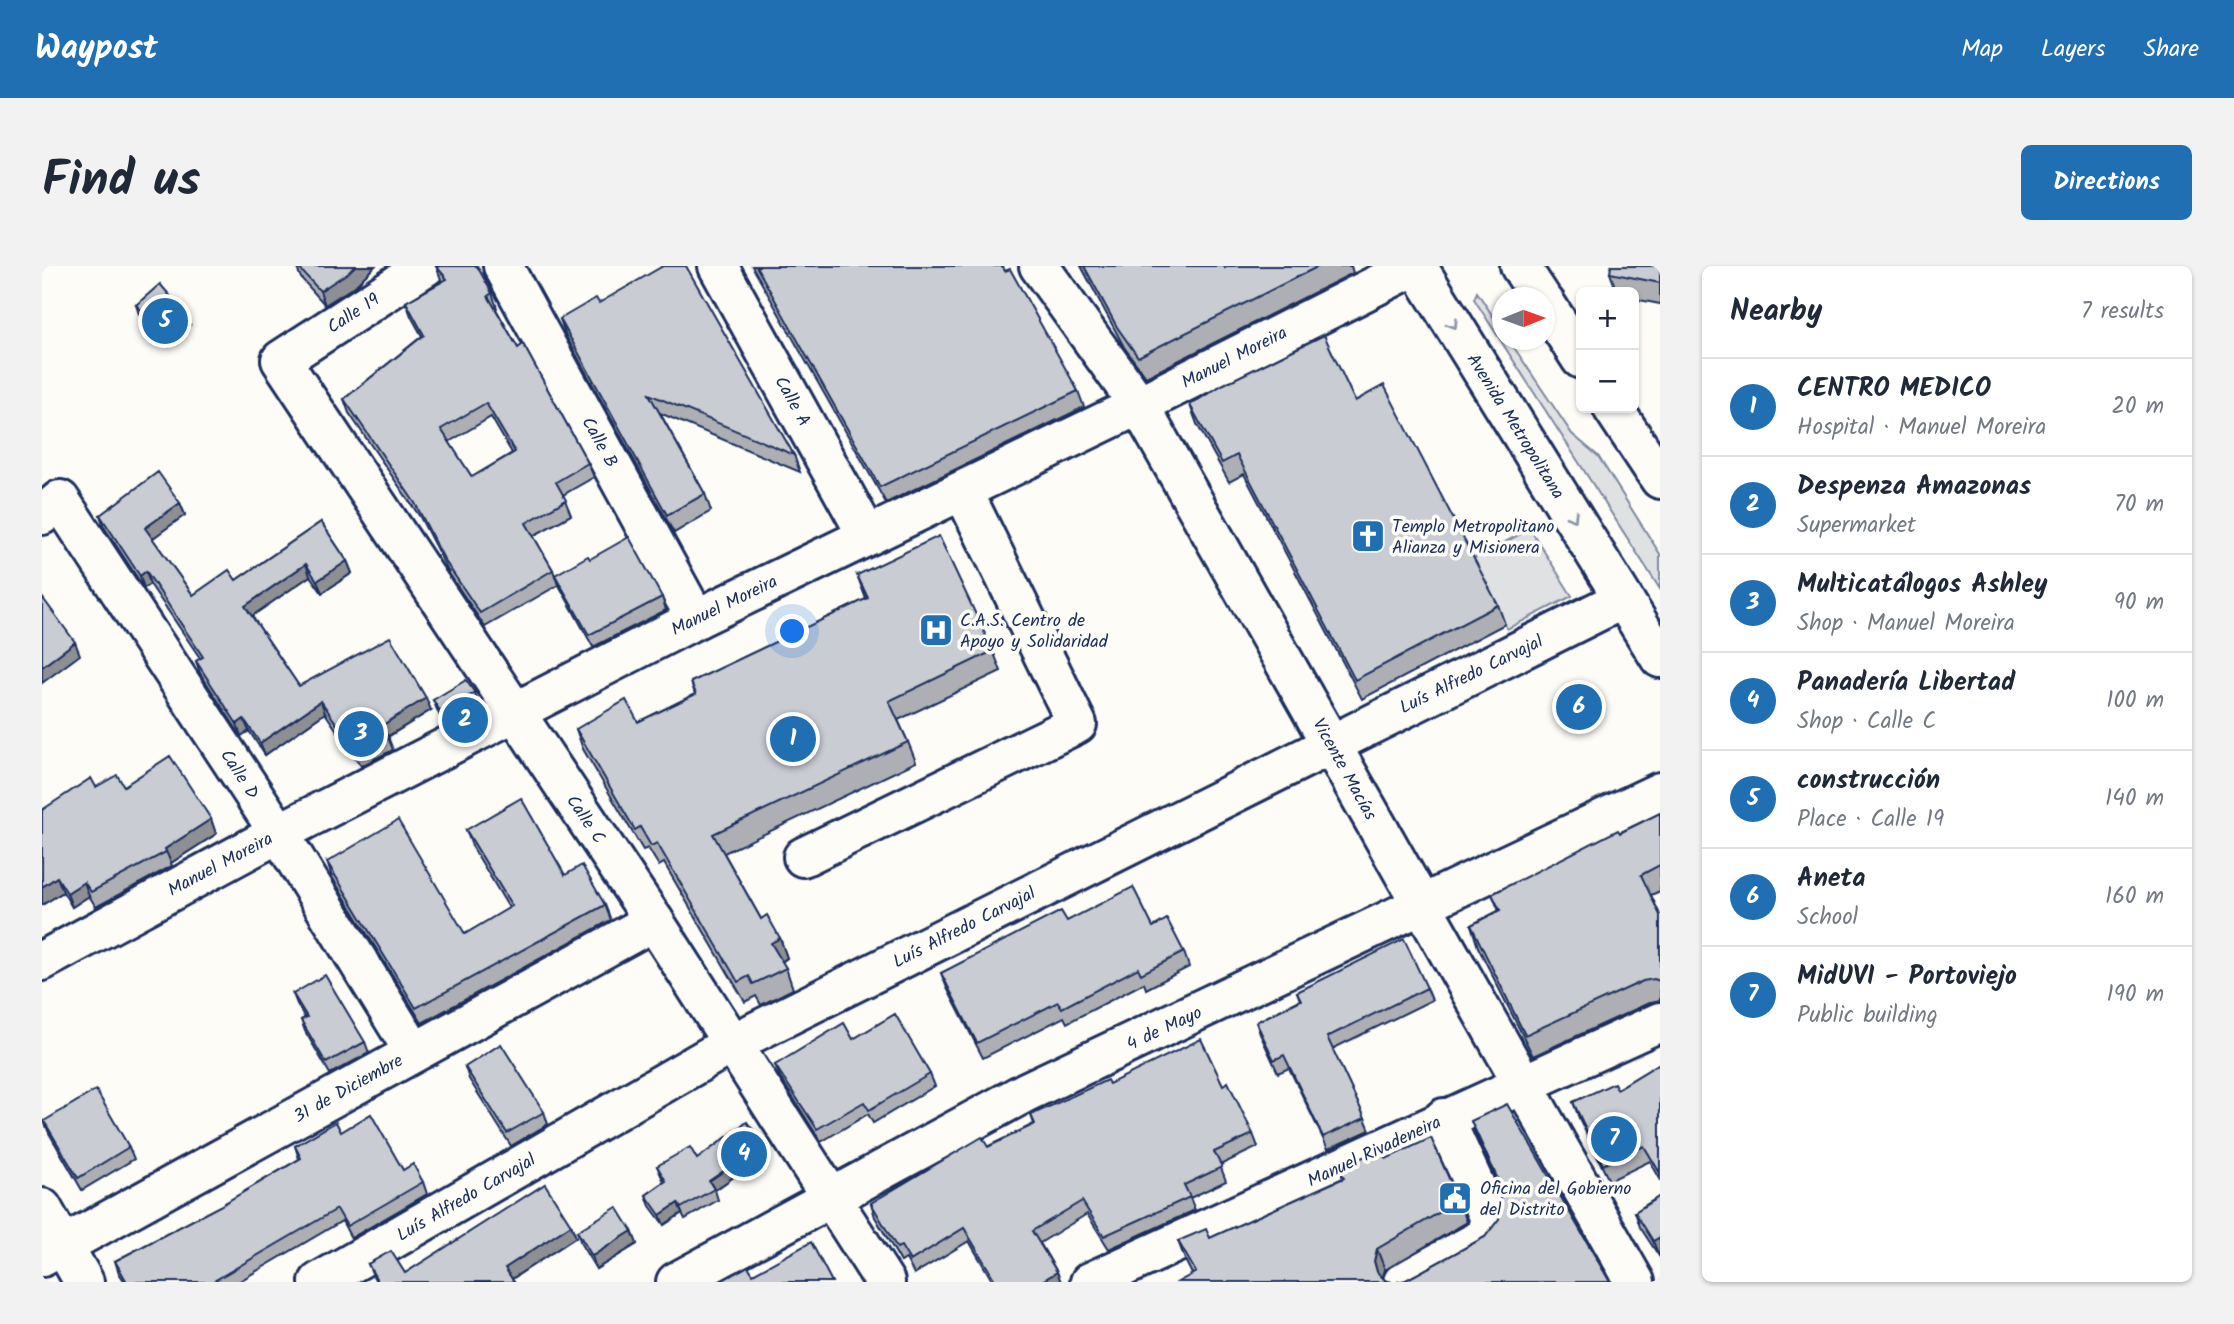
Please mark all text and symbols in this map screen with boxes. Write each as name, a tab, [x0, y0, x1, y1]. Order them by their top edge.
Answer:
text: Waypost	[35, 23, 158, 76]
text: Map	[1961, 30, 2003, 69]
text: Layers	[2041, 30, 2105, 69]
text: Share	[2143, 30, 2199, 69]
text: Find us	[42, 143, 200, 221]
button: Directions	[2021, 145, 2192, 220]
street label: Calle 19	[322, 286, 386, 342]
north arrow	[1492, 287, 1555, 350]
map controls	[1576, 287, 1639, 413]
button: +	[1576, 287, 1639, 350]
text: Nearby	[1730, 288, 1822, 336]
text: 7 results	[2081, 294, 2164, 330]
pin: 5	[142, 295, 188, 347]
one-way arrow	[1445, 316, 1458, 329]
street label: Manuel Moreira	[1177, 319, 1293, 398]
street label: Avenida Metropolitana	[1458, 348, 1571, 505]
button: −	[1576, 350, 1639, 413]
text: CENTRO MEDICO	[1797, 368, 1991, 410]
street label: Calle A	[766, 371, 818, 433]
text: 1	[1750, 389, 1756, 425]
text: 20 m	[2112, 389, 2164, 425]
text: Hospital · Manuel Moreira	[1797, 410, 2046, 446]
street label: Calle B	[573, 412, 625, 474]
text: Despenza Amazonas	[1797, 466, 2031, 508]
text: 2	[1746, 487, 1760, 523]
text: 70 m	[2114, 487, 2164, 523]
text: Supermarket	[1797, 508, 1916, 544]
one-way arrow	[1564, 510, 1577, 523]
place label: Templo Metropolitano Alianza y Misionera	[1392, 513, 1554, 563]
church icon: Templo Metropolitano Alianza y Misionera	[1349, 517, 1387, 555]
text: Multicatálogos Ashley	[1797, 564, 2047, 606]
street label: Manuel Moreira	[666, 568, 783, 645]
text: 3	[1747, 585, 1759, 621]
text: 90 m	[2114, 585, 2164, 621]
text: Shop · Manuel Moreira	[1797, 606, 2015, 642]
place label: C.A.S. Centro de Apoyo y Solidaridad	[960, 607, 1109, 657]
hospital icon: C.A.S. Centro de Apoyo y Solidaridad	[917, 611, 955, 649]
your location	[775, 614, 809, 648]
street label: Luís Alfredo Carvajal	[1395, 628, 1549, 723]
text: Panadería Libertad	[1797, 662, 2015, 704]
pin: 6	[1556, 681, 1602, 733]
text: 4	[1747, 683, 1759, 719]
text: 100 m	[2106, 683, 2164, 719]
pin: 2	[442, 694, 488, 746]
text: Shop · Calle C	[1797, 704, 1936, 740]
pin: 3	[338, 708, 384, 760]
pin: 1	[770, 713, 816, 765]
street label: Vicente Macías	[1304, 713, 1384, 826]
street label: Calle D	[212, 744, 266, 806]
text: construcción	[1797, 760, 1940, 802]
text: 5	[1747, 781, 1759, 817]
text: 140 m	[2105, 781, 2164, 817]
street label: Calle C	[558, 789, 612, 850]
text: Place · Calle 19	[1797, 802, 1944, 838]
street label: Manuel Moreira	[163, 825, 279, 905]
text: Aneta	[1797, 858, 1865, 900]
text: 6	[1747, 879, 1759, 915]
text: 160 m	[2105, 879, 2164, 915]
street label: Luís Alfredo Carvajal	[888, 880, 1042, 977]
text: School	[1797, 900, 1858, 936]
text: MidUVI - Portoviejo	[1797, 956, 2017, 998]
text: 7	[1748, 977, 1758, 1013]
text: 190 m	[2107, 977, 2164, 1013]
text: Public building	[1797, 998, 1938, 1034]
street label: 4 de Mayo	[1122, 999, 1207, 1060]
street label: 31 de Diciembre	[289, 1047, 409, 1131]
street label: Manuel Rivadeneira	[1303, 1109, 1446, 1196]
pin: 7	[1591, 1113, 1637, 1165]
pin: 4	[721, 1128, 767, 1180]
street label: Luís Alfredo Carvajal	[392, 1146, 542, 1250]
place label: Oficina del Gobierno del Distrito	[1480, 1175, 1632, 1225]
public building icon: Oficina del Gobierno del Distrito	[1436, 1179, 1474, 1217]

